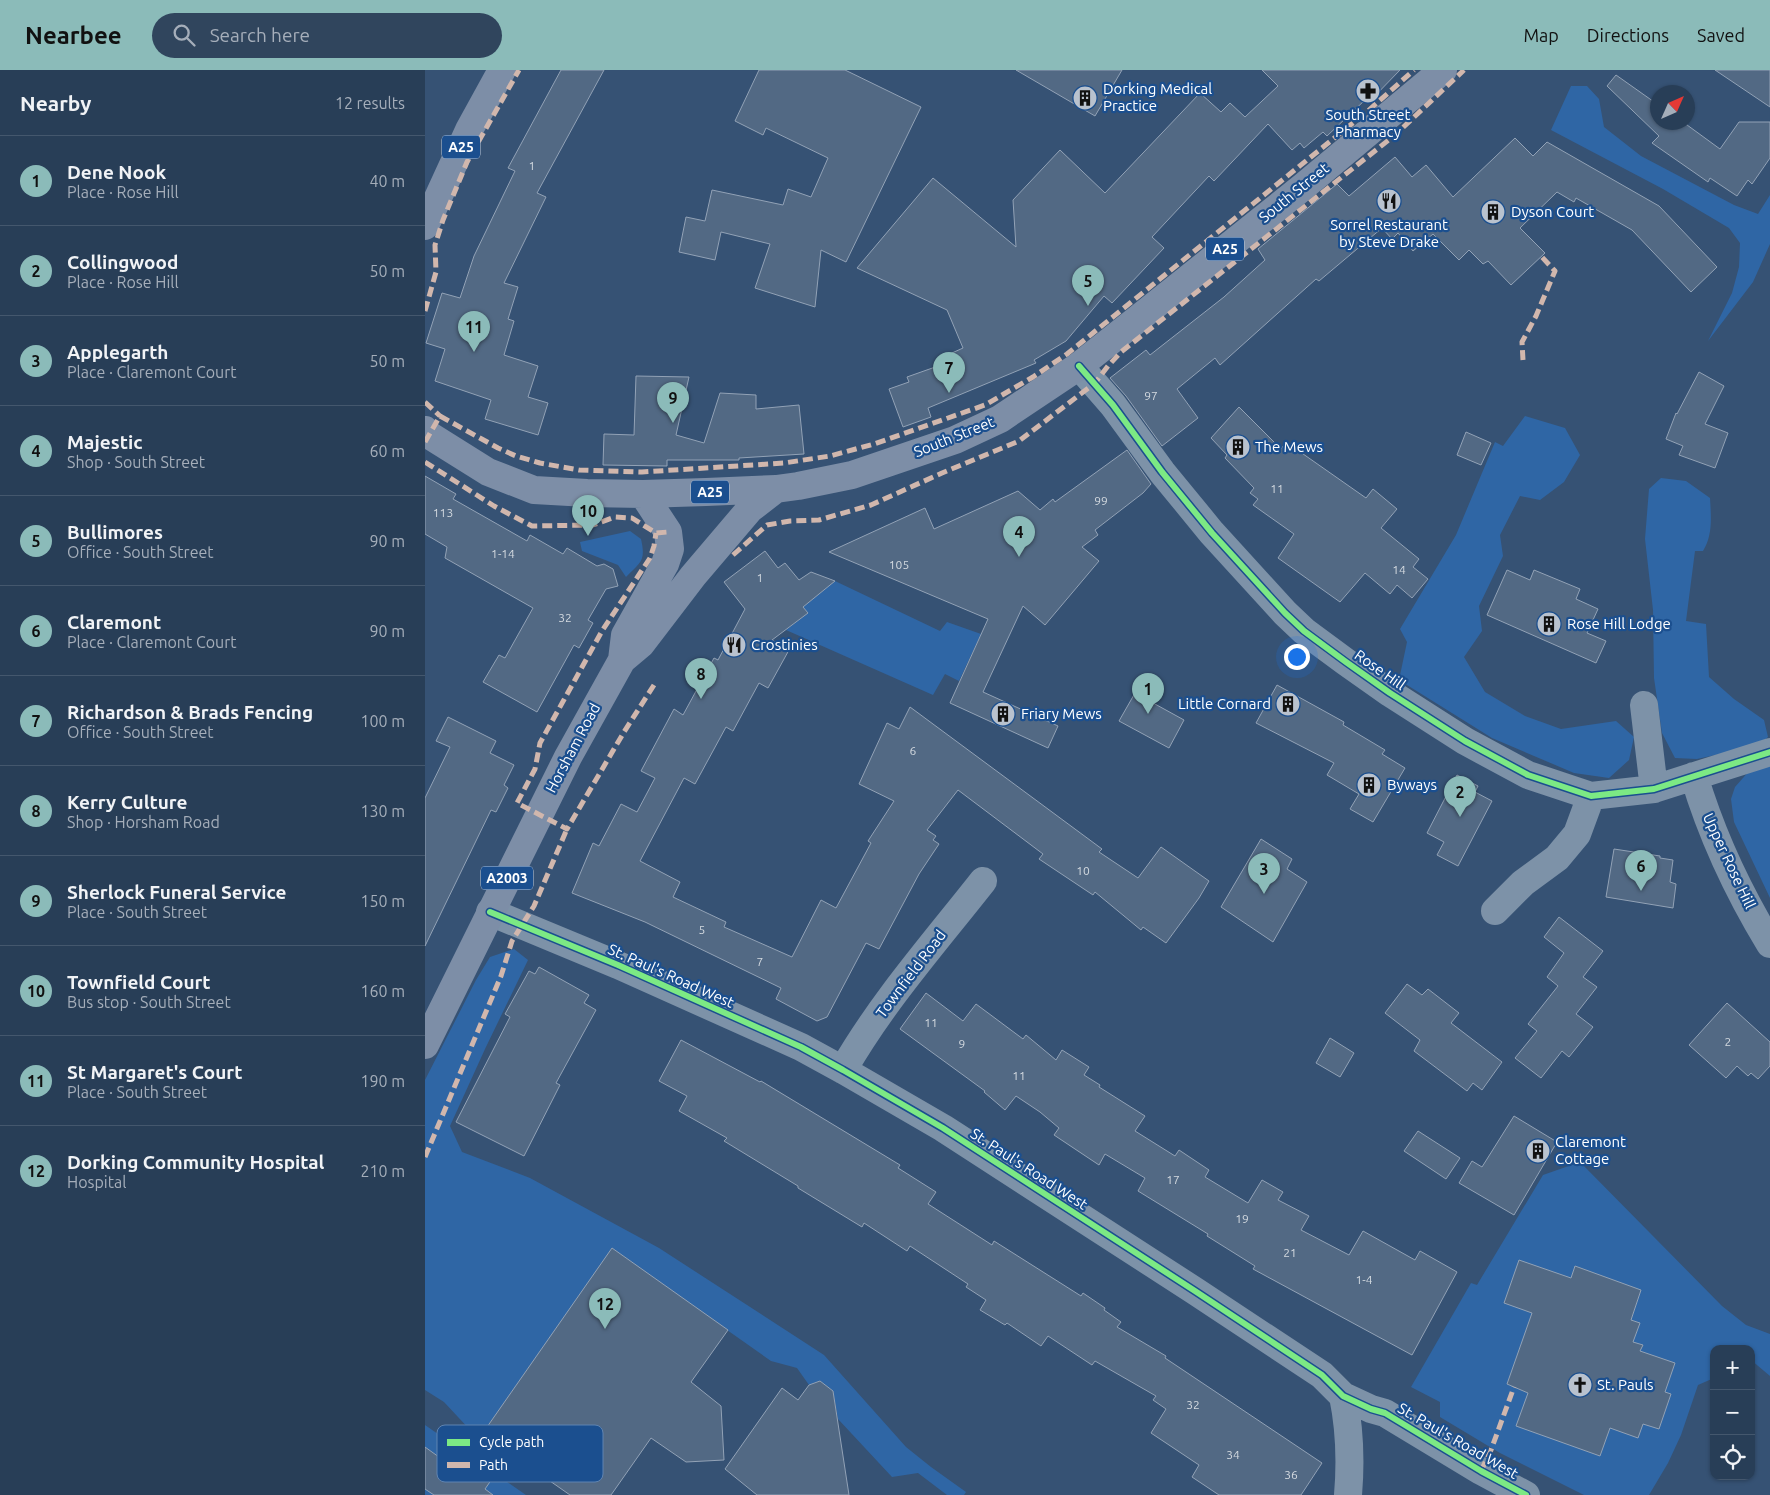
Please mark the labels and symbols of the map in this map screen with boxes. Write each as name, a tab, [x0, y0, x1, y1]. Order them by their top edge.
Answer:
pharmacy icon: South Street Pharmacy	[1355, 78, 1381, 104]
place label: Dorking Medical Practice	[1103, 80, 1212, 114]
building icon: Dorking Medical Practice	[1072, 85, 1098, 111]
north arrow	[1650, 85, 1695, 130]
place label: South Street Pharmacy	[1326, 106, 1411, 140]
road number: A25	[442, 136, 480, 158]
house number: 1	[529, 159, 535, 172]
street label: South Street	[1255, 159, 1332, 226]
restaurant icon: Sorrel Restaurant by Steve Drake	[1376, 188, 1402, 214]
building icon: Dyson Court	[1480, 199, 1506, 225]
place label: Dyson Court	[1511, 203, 1594, 220]
place label: Sorrel Restaurant by Steve Drake	[1330, 216, 1448, 250]
road number: A25	[1206, 238, 1244, 260]
pin: 5	[1072, 265, 1104, 306]
pin: 11	[458, 311, 490, 352]
pin: 7	[933, 352, 965, 393]
pin: 9	[657, 382, 689, 423]
house number: 97	[1144, 389, 1158, 402]
street label: South Street	[911, 413, 996, 460]
building icon: The Mews	[1225, 434, 1251, 460]
place label: The Mews	[1255, 438, 1323, 455]
road number: A25	[691, 481, 729, 504]
house number: 11	[1270, 482, 1284, 495]
house number: 99	[1094, 494, 1108, 507]
pin: 10	[572, 495, 604, 536]
house number: 113	[433, 506, 453, 519]
pin: 4	[1003, 516, 1035, 557]
house number: 1-14	[491, 547, 515, 560]
house number: 105	[889, 558, 909, 571]
house number: 14	[1392, 563, 1406, 576]
house number: 1	[757, 571, 763, 584]
house number: 32	[558, 611, 572, 624]
building icon: Rose Hill Lodge	[1536, 611, 1562, 637]
place label: Rose Hill Lodge	[1567, 615, 1671, 632]
restaurant icon: Crostinies	[721, 632, 747, 658]
place label: Crostinies	[751, 636, 818, 653]
your location	[1284, 644, 1310, 670]
street label: Rose Hill	[1352, 646, 1409, 693]
pin: 8	[685, 658, 717, 699]
pin: 1	[1132, 673, 1164, 714]
building icon: Little Cornard	[1275, 691, 1301, 717]
place label: Little Cornard	[1178, 695, 1271, 712]
street label: Horsham Road	[542, 700, 603, 795]
building icon: Friary Mews	[990, 701, 1016, 727]
place label: Friary Mews	[1021, 705, 1102, 722]
house number: 6	[910, 744, 917, 757]
building icon: Byways	[1356, 772, 1382, 798]
place label: Byways	[1387, 776, 1437, 793]
pin: 2	[1444, 776, 1476, 817]
street label: Upper Rose Hill	[1700, 810, 1759, 911]
pin: 6	[1625, 850, 1657, 891]
pin: 3	[1248, 853, 1280, 894]
house number: 10	[1076, 864, 1090, 877]
road number: A2003	[481, 866, 533, 890]
house number: 5	[699, 923, 705, 936]
street label: Townfield Road	[872, 927, 949, 1021]
street label: St. Paul's Road West	[606, 940, 737, 1011]
house number: 7	[757, 955, 763, 968]
house number: 11	[924, 1016, 938, 1029]
house number: 2	[1725, 1035, 1731, 1048]
house number: 9	[959, 1037, 965, 1050]
house number: 11	[1012, 1069, 1026, 1082]
street label: St. Paul's Road West	[968, 1124, 1091, 1213]
place label: Claremont Cottage	[1555, 1133, 1626, 1167]
building icon: Claremont Cottage	[1525, 1138, 1551, 1164]
house number: 17	[1166, 1173, 1180, 1186]
house number: 19	[1235, 1212, 1249, 1225]
house number: 21	[1283, 1246, 1297, 1259]
house number: 1-4	[1355, 1273, 1373, 1286]
pin: 12	[589, 1288, 621, 1329]
church icon: St. Pauls	[1567, 1372, 1593, 1398]
place label: St. Pauls	[1597, 1376, 1654, 1393]
house number: 32	[1186, 1398, 1200, 1411]
street label: St. Paul's Road West	[1395, 1399, 1521, 1482]
legend	[437, 1425, 603, 1482]
text: Cycle path	[479, 1434, 544, 1450]
house number: 34	[1226, 1448, 1240, 1461]
text: Path	[479, 1457, 508, 1473]
house number: 36	[1284, 1468, 1298, 1481]

